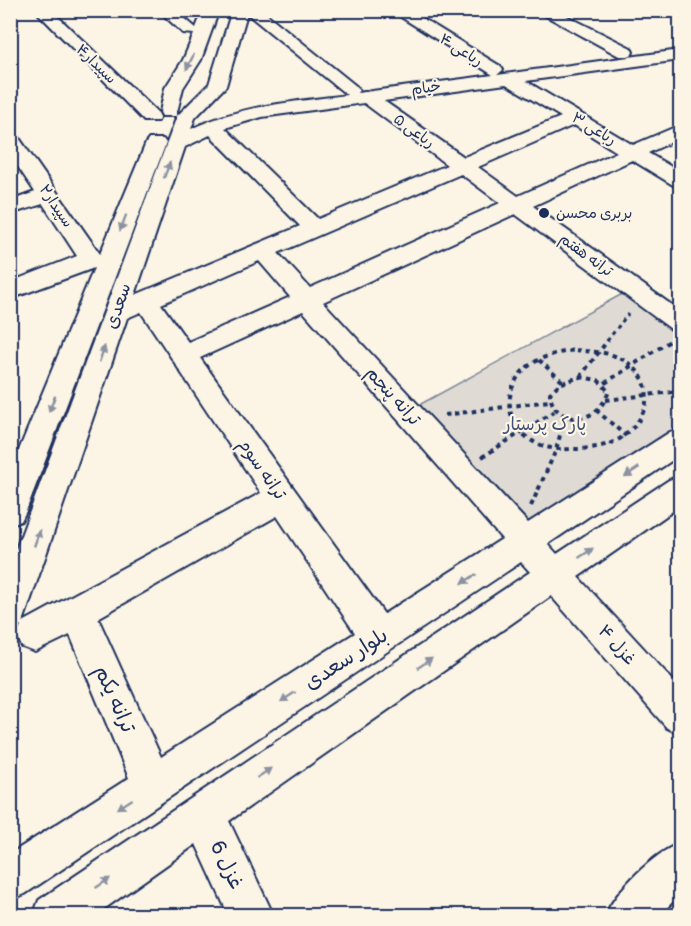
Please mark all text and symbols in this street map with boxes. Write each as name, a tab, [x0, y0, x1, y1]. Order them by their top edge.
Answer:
street label: رباعی ۴	[436, 29, 486, 71]
street label: سپیدار۴	[72, 40, 120, 88]
one-way arrow	[185, 54, 195, 71]
street label: خیام	[410, 77, 442, 100]
street label: رباعی ۳	[568, 108, 620, 150]
street label: رباعی ۵	[390, 110, 438, 152]
one-way arrow	[162, 161, 172, 179]
street label: سپیدار۲	[35, 181, 77, 231]
place label: بربری محسن	[556, 204, 632, 223]
marker: بربری محسن	[537, 206, 551, 220]
one-way arrow	[118, 214, 128, 232]
street label: ترانه هفتم	[554, 229, 617, 283]
street label: سعدی	[99, 280, 137, 332]
one-way arrow	[97, 344, 107, 362]
street label: ترانه پنجم	[359, 362, 426, 432]
one-way arrow	[47, 395, 57, 413]
park label: پارک پرستار	[502, 413, 586, 436]
street label: ترانه سوم	[231, 434, 292, 506]
one-way arrow	[623, 466, 640, 477]
one-way arrow	[32, 528, 42, 546]
one-way arrow	[578, 547, 594, 559]
one-way arrow	[460, 573, 477, 584]
street label: غزل ۴	[593, 620, 641, 670]
street label: بلوار سعدی	[299, 622, 393, 696]
one-way arrow	[417, 657, 433, 669]
street label: ترانه یکم	[86, 661, 142, 739]
one-way arrow	[280, 691, 296, 702]
one-way arrow	[256, 767, 272, 779]
one-way arrow	[117, 798, 133, 809]
street label: غزل 6	[204, 836, 250, 894]
one-way arrow	[95, 877, 112, 888]

